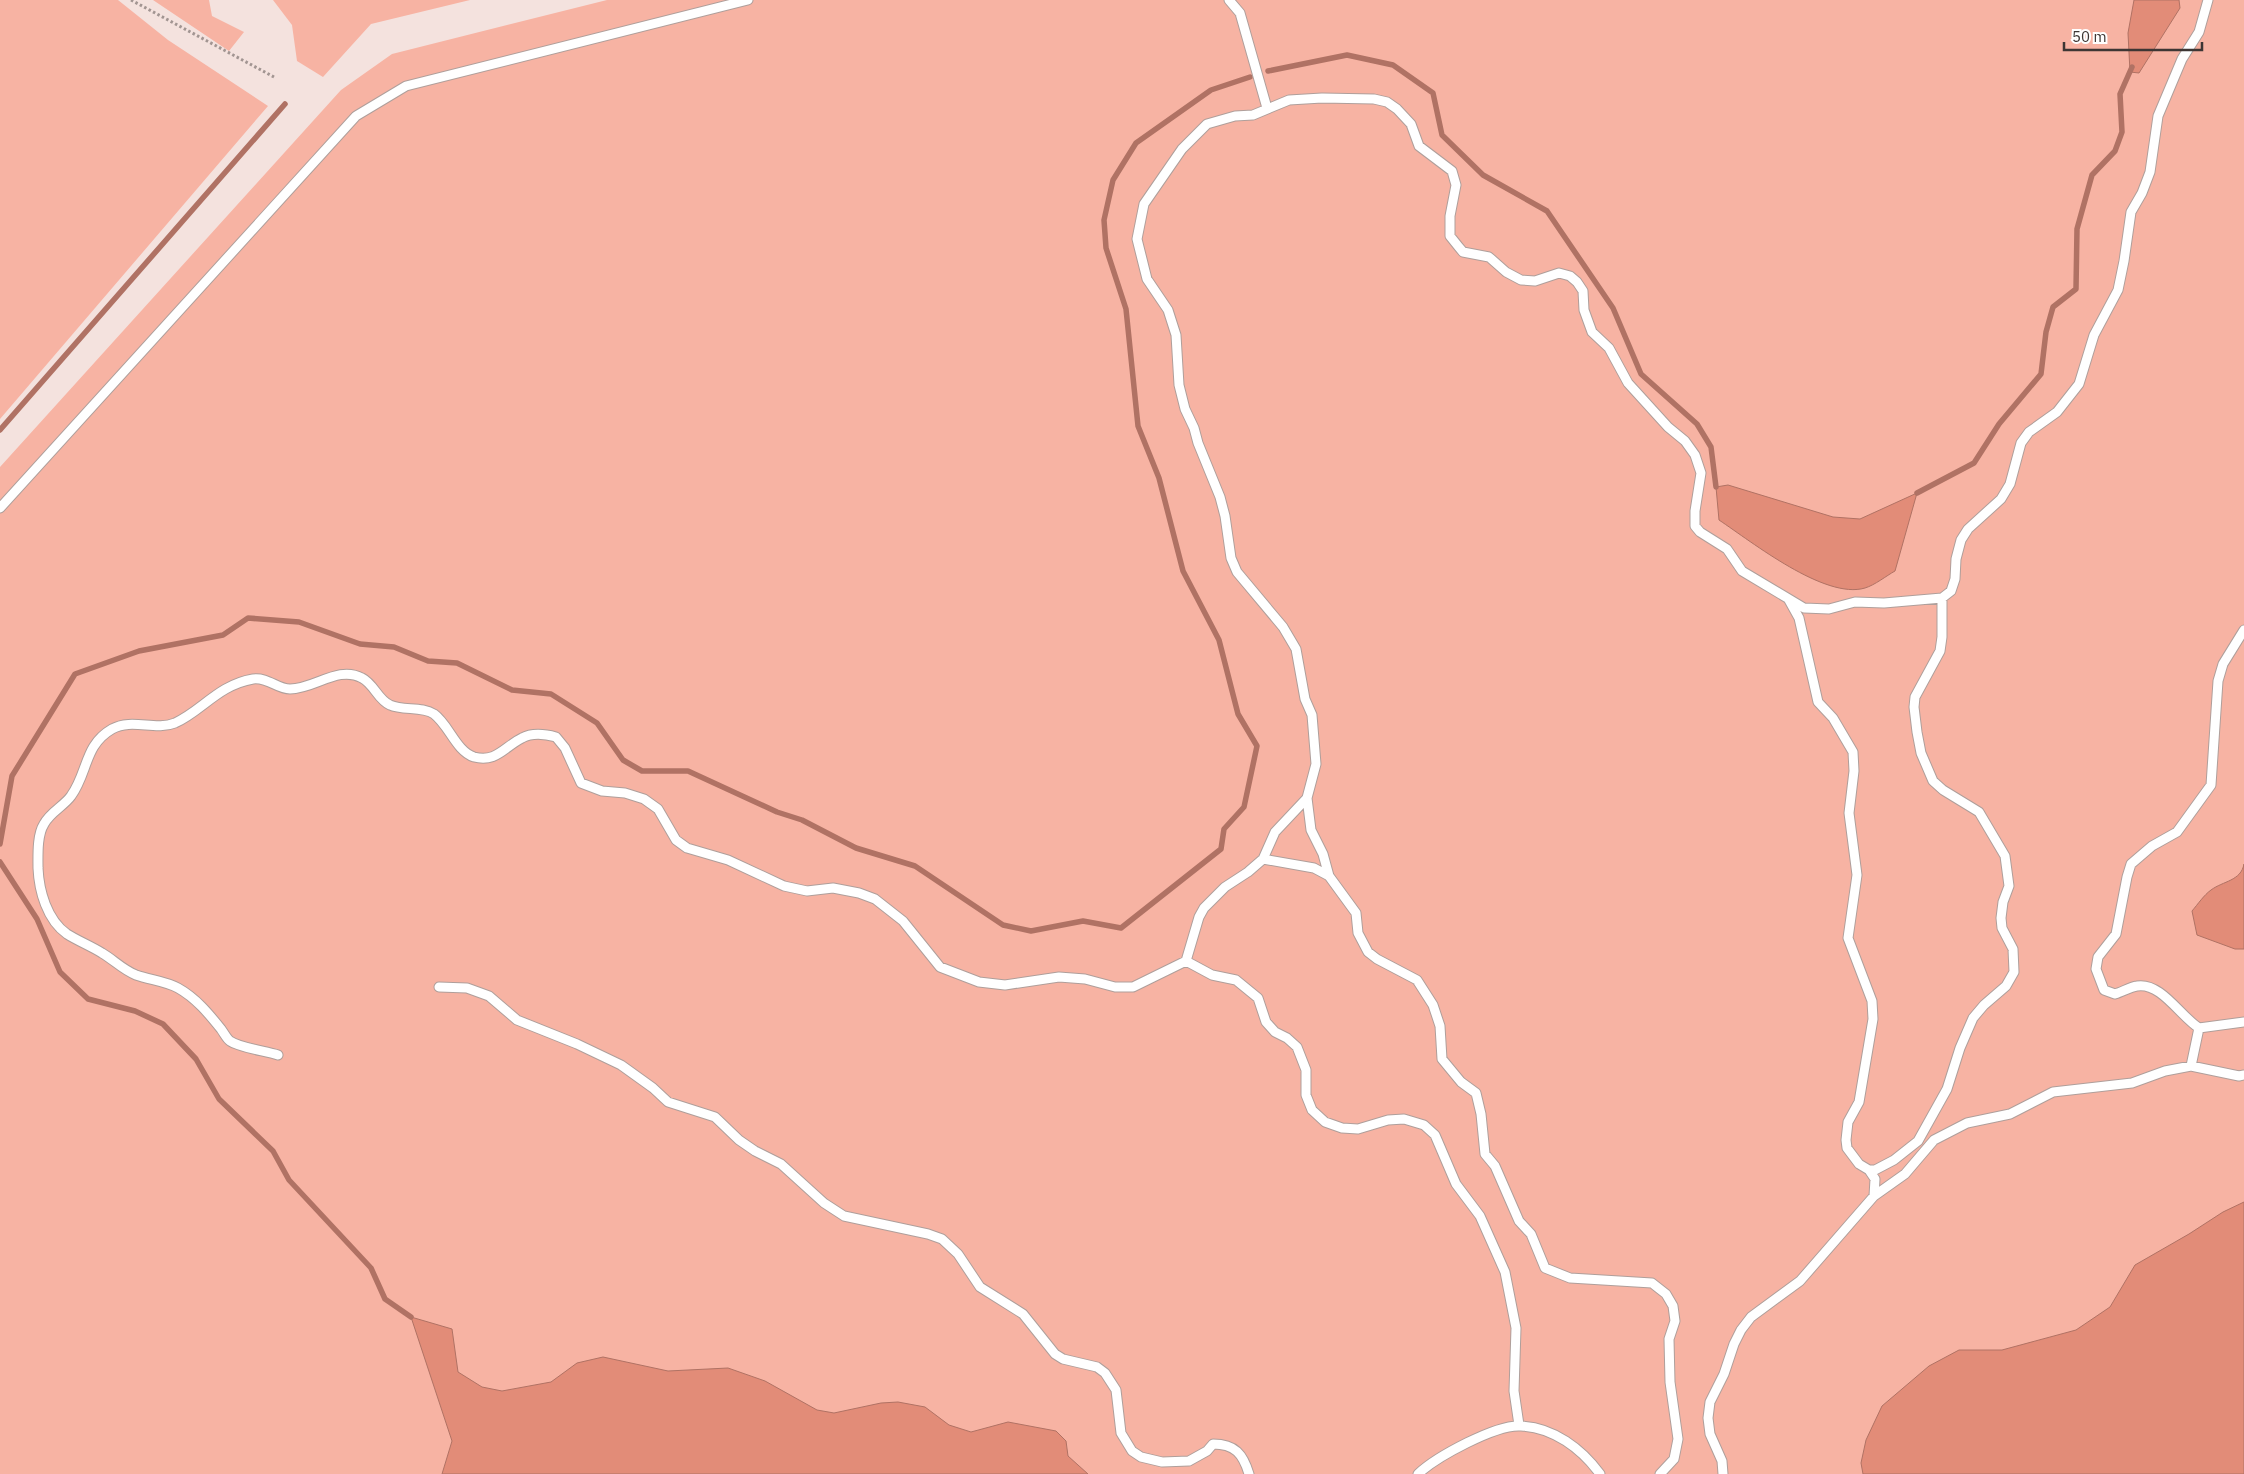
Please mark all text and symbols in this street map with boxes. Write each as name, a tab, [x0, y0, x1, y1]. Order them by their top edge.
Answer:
scale bar	[2064, 20, 2202, 52]
text: 50 m	[2072, 27, 2107, 46]

